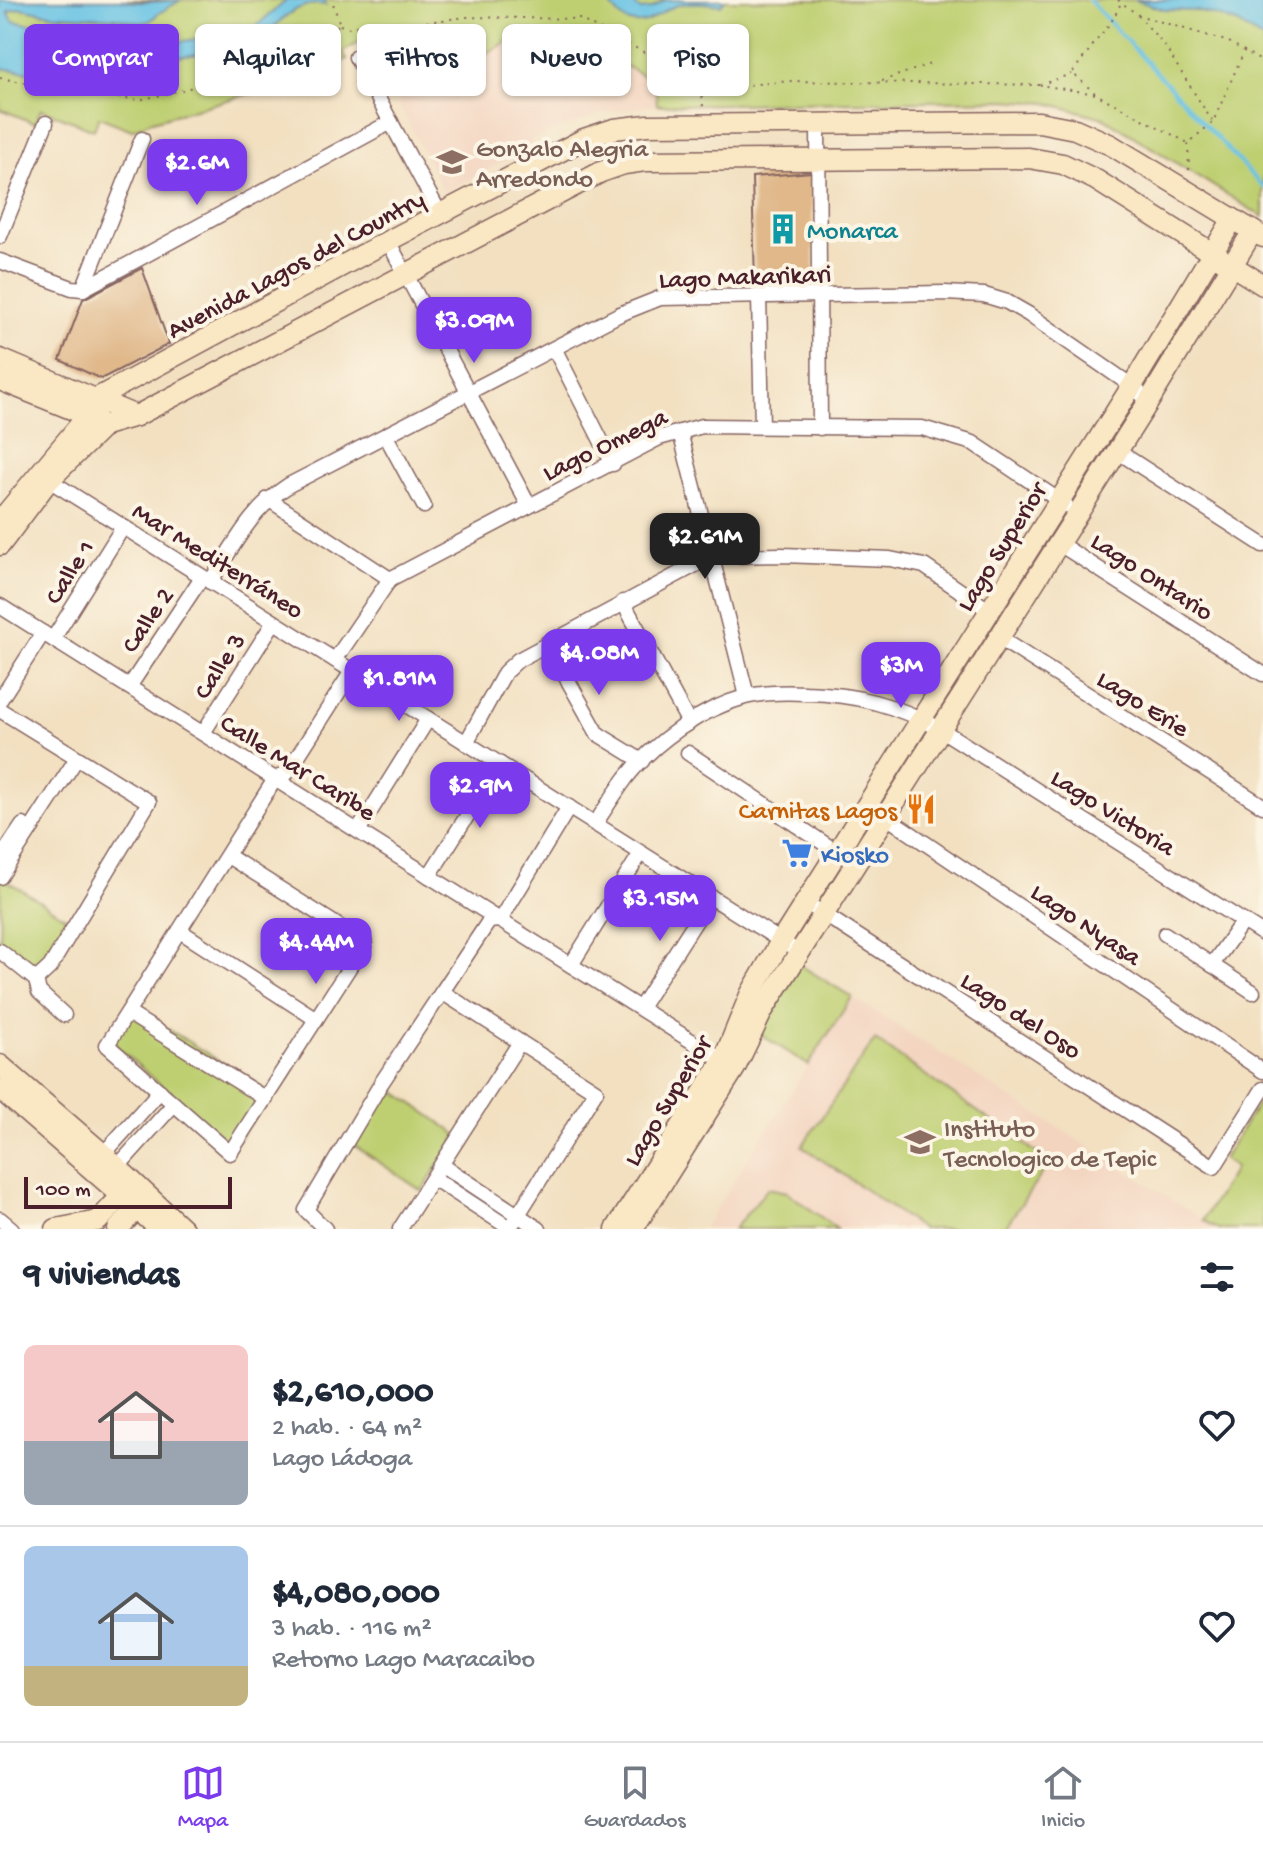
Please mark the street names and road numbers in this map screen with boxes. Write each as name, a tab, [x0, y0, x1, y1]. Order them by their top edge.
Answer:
street label: Avenida Lagos del Country	[163, 186, 431, 348]
street label: Lago Makarikari	[658, 261, 832, 298]
street label: Lago Omega	[538, 403, 675, 491]
street label: Lago Superior	[952, 476, 1057, 619]
street label: Mar Mediterráneo	[125, 498, 308, 628]
street label: Lago Ontario	[1083, 528, 1218, 630]
street label: Calle 1	[40, 535, 104, 611]
street label: Calle 2	[117, 583, 183, 660]
street label: Calle 3	[189, 628, 255, 707]
street label: Lago Erie	[1090, 665, 1194, 747]
street label: Calle Mar Caribe	[213, 710, 381, 830]
street label: Lago Victoria	[1044, 764, 1181, 866]
street label: Lago Nyasa	[1023, 878, 1147, 976]
street label: Lago del Oso	[953, 967, 1086, 1068]
street label: Lago Superior	[619, 1029, 722, 1173]

